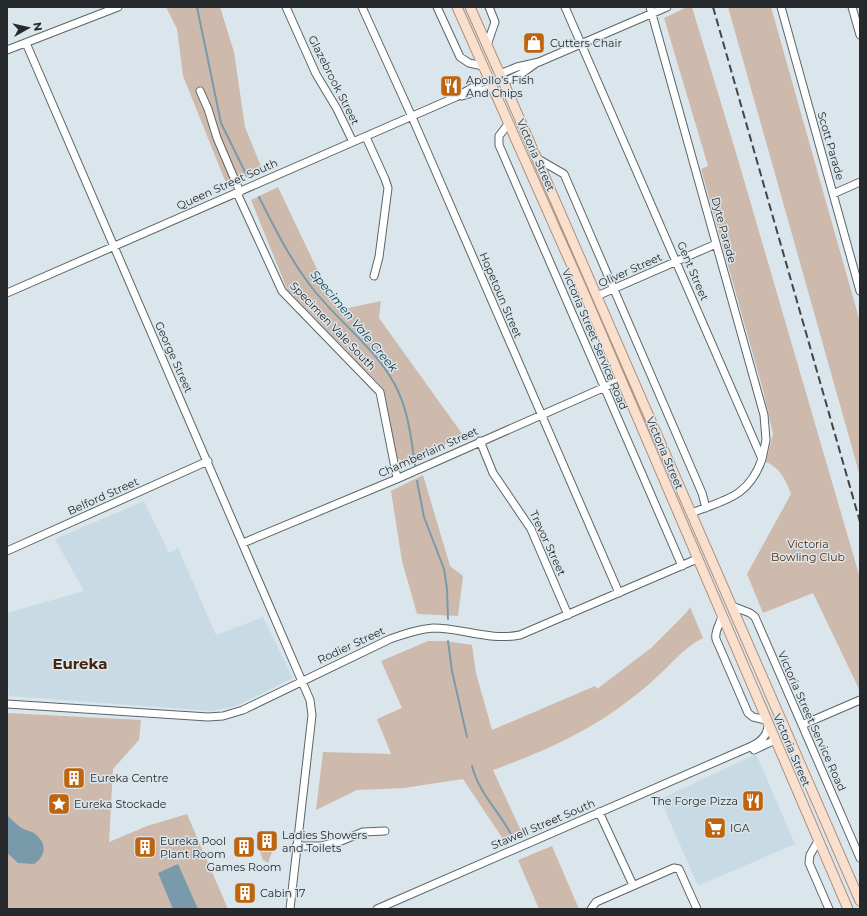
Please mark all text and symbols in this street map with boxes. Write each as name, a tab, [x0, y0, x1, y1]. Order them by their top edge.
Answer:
north arrow	[8, 8, 48, 48]
text: N	[30, 21, 45, 32]
shop icon: Cutters Chair	[521, 30, 547, 56]
street label: Glazebrook Street	[305, 33, 363, 127]
place label: Cutters Chair	[550, 36, 622, 50]
restaurant icon: Apollo’s Fish And Chips	[438, 73, 464, 99]
place label: Apollo’s Fish And Chips	[466, 73, 534, 100]
street label: Scott Parade	[815, 110, 848, 182]
street label: Victoria Street	[514, 117, 558, 194]
street label: Queen Street South	[174, 155, 280, 213]
street label: Dyte Parade	[708, 195, 740, 265]
street label: Gent Street	[674, 239, 712, 303]
street label: Hopetoun Street	[477, 250, 526, 341]
street label: Oliver Street	[596, 250, 664, 290]
street label: Victoria Street Service Road	[559, 266, 631, 412]
water label: Specimen Vale Creek	[307, 267, 402, 375]
street label: Specimen Vale South	[287, 279, 379, 373]
street label: George Street	[152, 319, 196, 395]
street label: Victoria Street	[643, 414, 687, 492]
street label: Chamberlain Street	[376, 423, 481, 480]
street label: Belford Street	[65, 474, 141, 518]
street label: Trevor Street	[527, 508, 569, 578]
park label: Victoria Bowling Club	[771, 537, 845, 564]
street label: Rodier Street	[315, 623, 387, 667]
street label: Victoria Street Service Road	[775, 649, 849, 793]
district label: Eureka	[52, 654, 108, 673]
street label: Victoria Street	[771, 712, 813, 788]
building icon: Eureka Centre	[61, 765, 87, 791]
place label: Eureka Centre	[90, 771, 169, 785]
restaurant icon: The Forge Pizza	[740, 788, 766, 814]
place icon: Eureka Stockade	[46, 791, 72, 817]
place label: The Forge Pizza	[651, 794, 738, 808]
street label: Stawell Street South	[489, 796, 597, 852]
place label: Eureka Stockade	[74, 797, 167, 811]
supermarket icon: IGA	[702, 815, 728, 841]
place label: IGA	[730, 821, 750, 835]
building icon: Ladies Showers and Toilets	[254, 828, 280, 854]
place label: Ladies Showers and Toilets	[282, 828, 368, 855]
building icon: Eureka Pool Plant Room	[132, 834, 158, 860]
place label: Eureka Pool Plant Room	[160, 834, 226, 861]
building icon: Games Room	[231, 834, 257, 860]
place label: Games Room	[207, 860, 281, 874]
building icon: Cabin 17	[232, 880, 258, 906]
place label: Cabin 17	[260, 886, 305, 900]

